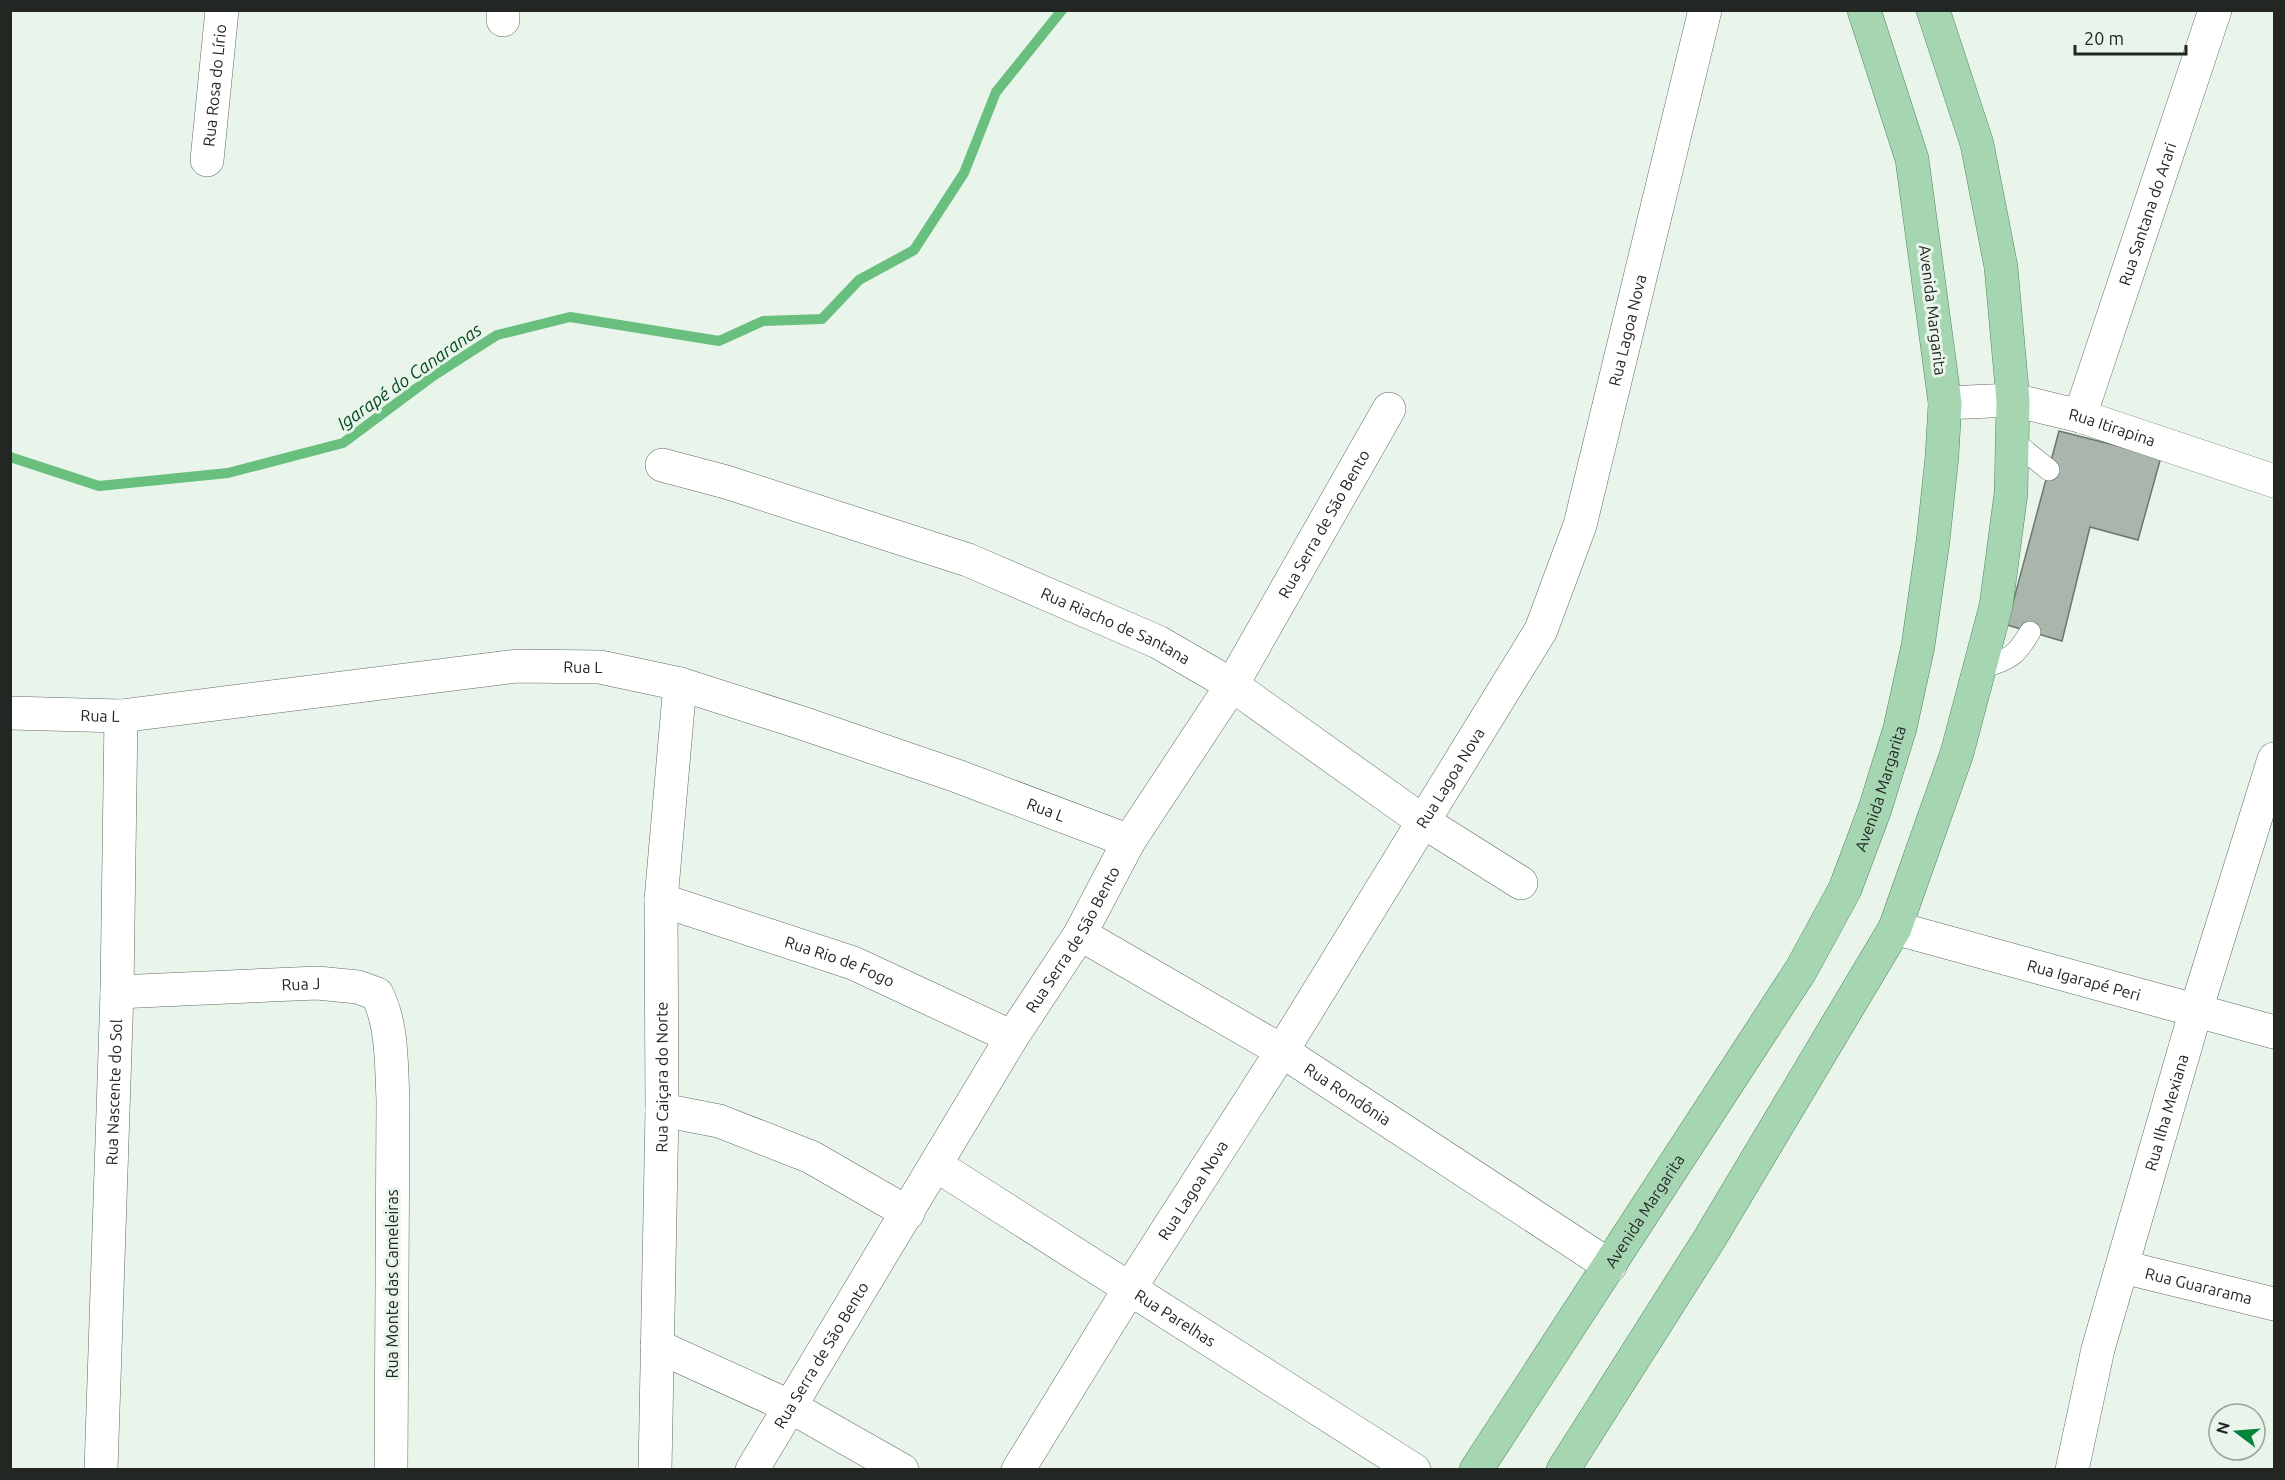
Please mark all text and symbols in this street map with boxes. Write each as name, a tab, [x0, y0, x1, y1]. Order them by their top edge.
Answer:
scale bar	[2075, 18, 2186, 56]
street label: Rua Rosa do Lírio	[199, 23, 230, 147]
text: 20 m	[2084, 28, 2124, 48]
street label: Rua Santana do Arari	[2115, 140, 2179, 288]
street label: Avenida Margarita	[1916, 244, 1950, 376]
street label: Rua Lagoa Nova	[1605, 272, 1650, 388]
water label: Igarapé do Canaranas	[333, 318, 485, 433]
street label: Rua Itirapina	[2067, 405, 2158, 450]
street label: Rua Serra de São Bento	[1274, 446, 1373, 601]
street label: Rua Riacho de Santana	[1038, 584, 1193, 668]
street label: Rua L	[563, 658, 603, 676]
street label: Rua L	[80, 706, 120, 725]
street label: Rua Lagoa Nova	[1412, 724, 1488, 831]
street label: Avenida Margarita	[1851, 724, 1909, 854]
street label: Rua L	[1024, 794, 1067, 825]
street label: Rua Serra de São Bento	[1022, 863, 1123, 1016]
street label: Rua Rio de Fogo	[783, 932, 898, 990]
street label: Rua Igarapé Peri	[2025, 956, 2143, 1004]
street label: Rua J	[281, 974, 321, 994]
street label: Rua Caiçara do Norte	[652, 1002, 671, 1153]
street label: Rua Nascente do Sol	[102, 1019, 125, 1166]
street label: Rua Ilha Mexiana	[2141, 1052, 2192, 1173]
street label: Rua Rondônia	[1301, 1059, 1394, 1129]
street label: Rua Lagoa Nova	[1154, 1137, 1231, 1243]
street label: Avenida Margarita	[1601, 1151, 1688, 1271]
street label: Rua Monte das Cameleiras	[383, 1189, 401, 1379]
street label: Rua Guararama	[2143, 1264, 2254, 1307]
street label: Rua Serra de São Bento	[770, 1279, 872, 1432]
street label: Rua Parelhas	[1132, 1285, 1219, 1350]
north arrow	[2207, 1402, 2267, 1462]
text: N	[2212, 1420, 2233, 1436]

